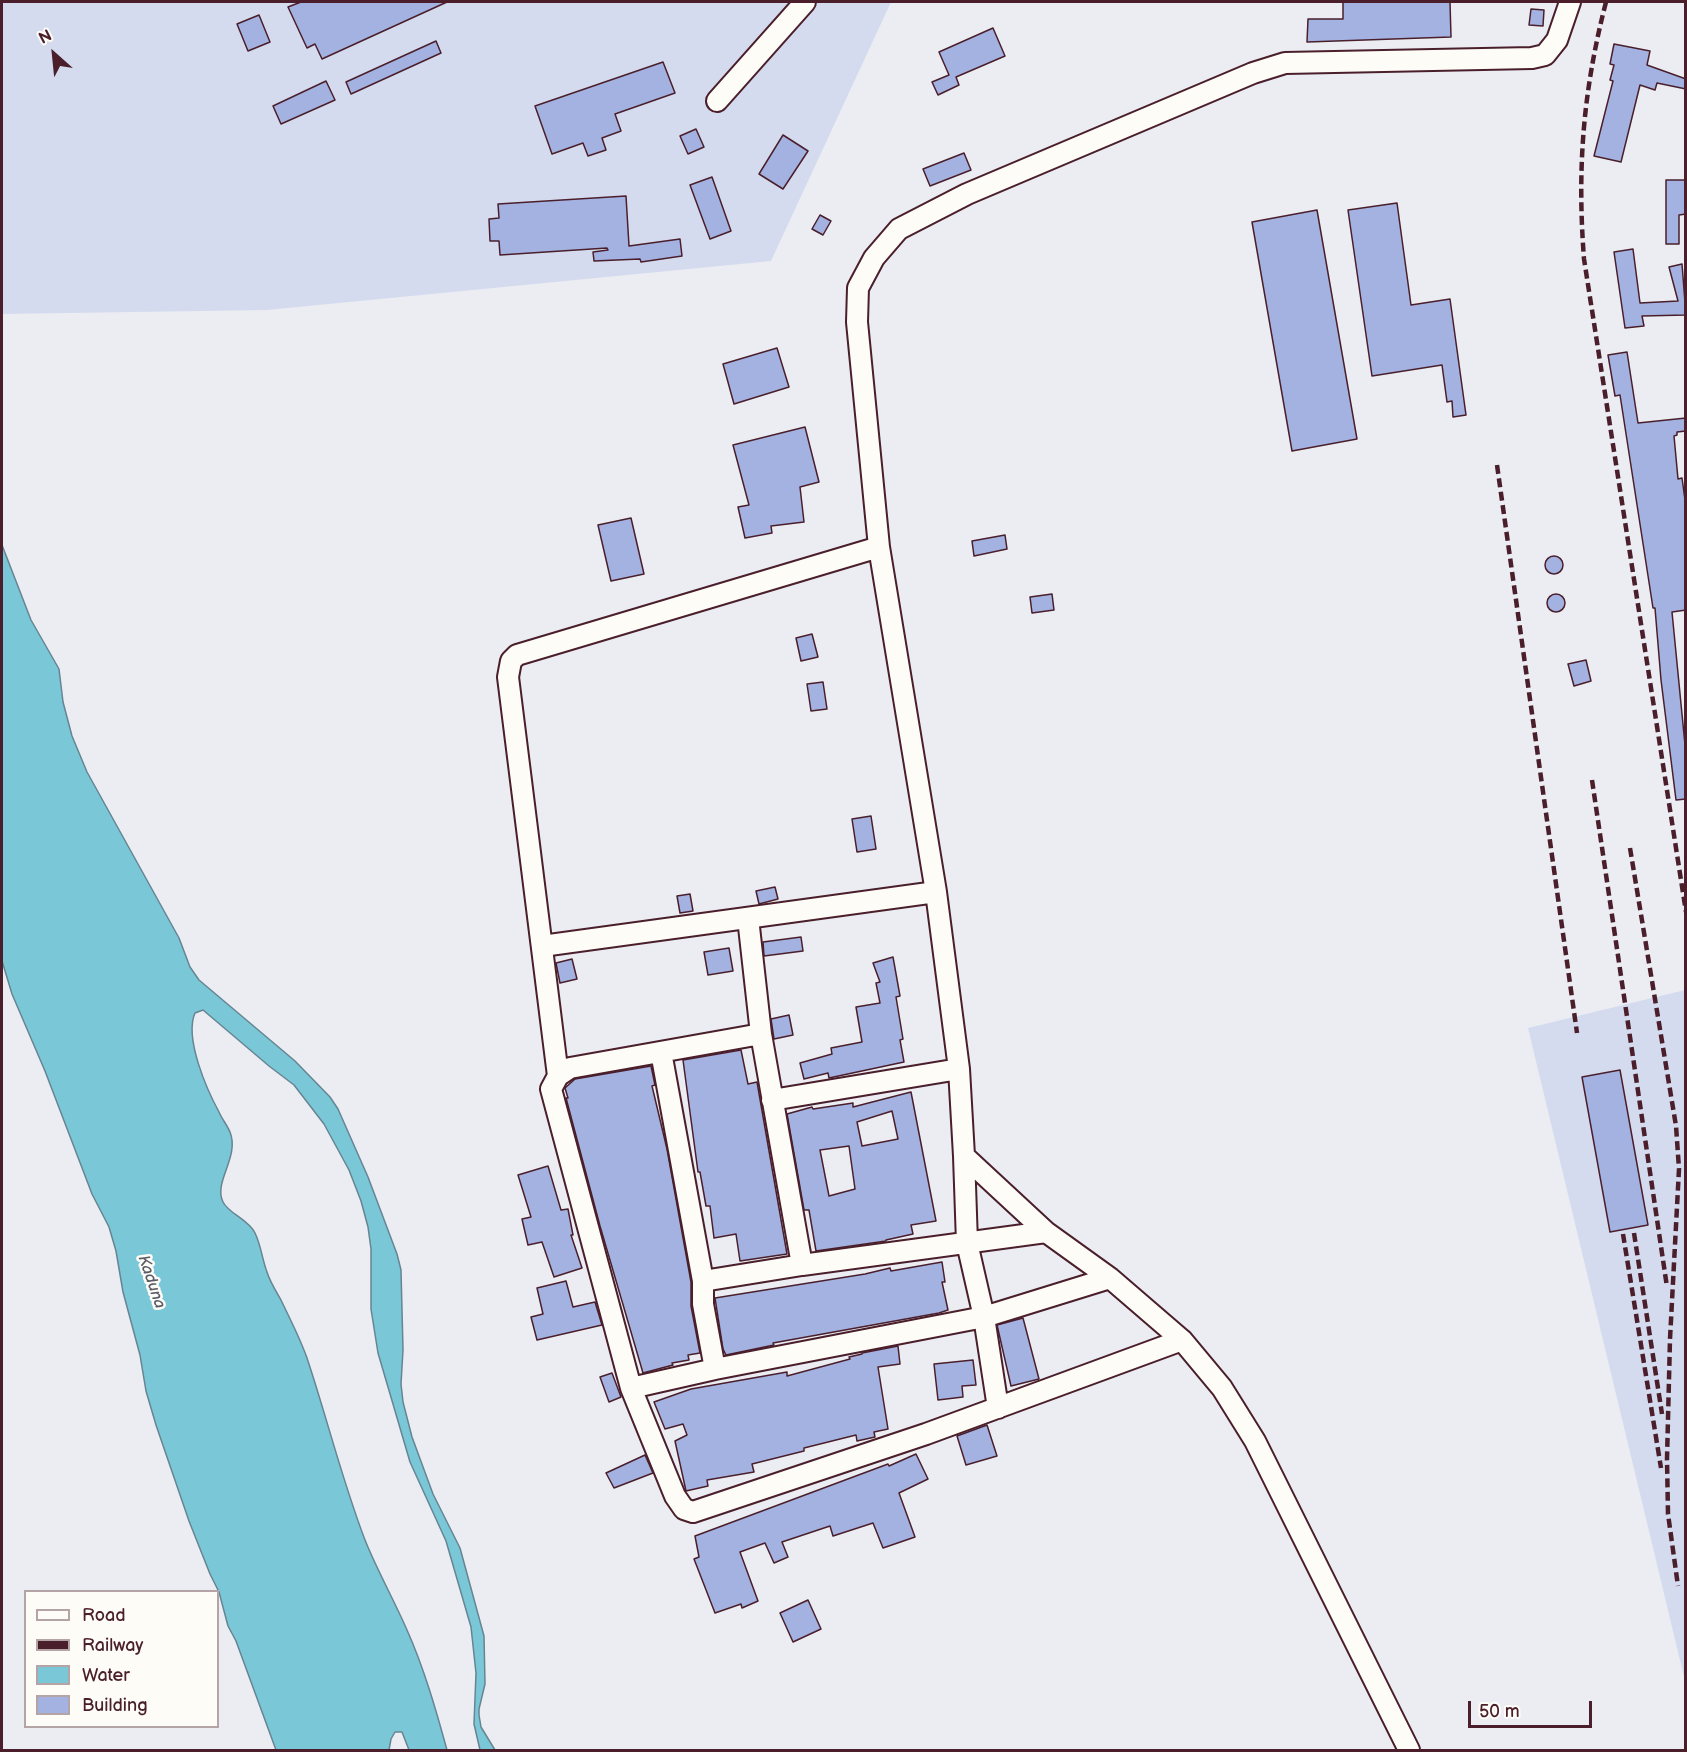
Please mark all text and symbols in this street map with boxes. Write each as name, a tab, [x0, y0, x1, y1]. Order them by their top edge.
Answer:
north arrow	[24, 24, 84, 84]
text: N	[36, 26, 55, 49]
water label: Kaduna	[133, 1253, 169, 1311]
legend	[24, 1590, 219, 1728]
text: Road	[82, 1605, 126, 1626]
text: Railway	[82, 1635, 144, 1656]
text: Water	[82, 1665, 130, 1686]
scale bar	[1471, 1689, 1596, 1727]
text: Building	[82, 1695, 148, 1716]
text: 50 m	[1479, 1701, 1520, 1722]

